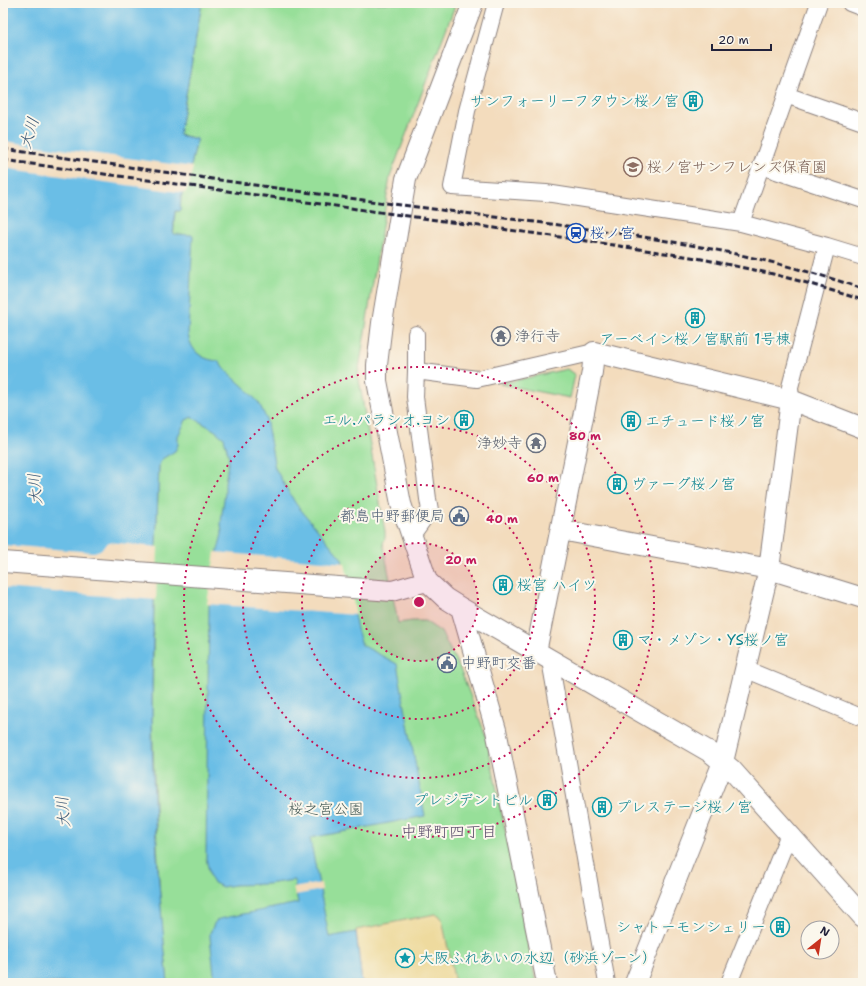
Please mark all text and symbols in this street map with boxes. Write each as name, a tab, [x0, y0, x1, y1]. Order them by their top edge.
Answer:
scale bar	[712, 26, 771, 52]
text: 20 m	[718, 32, 749, 48]
building icon: サンフォーリーフタウン桜ノ宮	[682, 90, 704, 112]
place label: サンフォーリーフタウン桜ノ宮	[470, 91, 679, 111]
water label: 大川	[14, 115, 44, 151]
school or university icon: 桜ノ宮サンフレンズ保育園	[622, 156, 644, 178]
place label: 桜ノ宮サンフレンズ保育園	[647, 157, 827, 177]
station icon: 桜ノ宮	[565, 222, 587, 244]
place label: 桜ノ宮	[590, 223, 635, 243]
building icon: アーベイン桜ノ宮駅前 1号棟	[684, 307, 706, 329]
temple icon: 浄行寺	[490, 325, 512, 347]
place label: 浄行寺	[515, 326, 560, 346]
place label: アーベイン桜ノ宮駅前 1号棟	[600, 329, 790, 349]
building icon: エル.パラシオ.ヨシ	[453, 409, 475, 431]
place label: エル.パラシオ.ヨシ	[322, 410, 450, 430]
building icon: エチュード桜ノ宮	[620, 410, 642, 432]
place label: エチュード桜ノ宮	[645, 411, 765, 431]
text: 80 m	[569, 428, 601, 444]
temple icon: 浄妙寺	[525, 432, 547, 454]
place label: 浄妙寺	[477, 433, 522, 453]
text: 60 m	[527, 470, 559, 486]
water label: 大川	[23, 472, 47, 506]
building icon: ヴァーグ桜ノ宮	[606, 473, 628, 495]
place label: ヴァーグ桜ノ宮	[631, 474, 736, 494]
public building icon: 都島中野郵便局	[448, 505, 470, 527]
place label: 都島中野郵便局	[340, 506, 445, 526]
text: 40 m	[486, 511, 518, 527]
text: 20 m	[445, 552, 477, 568]
building icon: 桜宮 ハイツ	[492, 574, 514, 596]
place label: 桜宮 ハイツ	[517, 575, 597, 595]
centre of rings	[412, 595, 426, 609]
building icon: マ・メゾン・YS桜ノ宮	[612, 629, 634, 651]
place label: マ・メゾン・YS桜ノ宮	[637, 630, 789, 650]
public building icon: 中野町交番	[436, 652, 458, 674]
place label: 中野町交番	[461, 653, 536, 673]
building icon: プレジデントビル	[536, 789, 558, 811]
place label: プレジデントビル	[413, 790, 533, 810]
water label: 大川	[51, 795, 75, 829]
building icon: プレステージ桜ノ宮	[591, 796, 613, 818]
place label: プレステージ桜ノ宮	[616, 797, 752, 817]
park label: 桜之宮公園	[288, 799, 364, 819]
district label: 中野町四丁目	[401, 821, 497, 842]
building icon: シャトーモンシェリー	[769, 916, 791, 938]
place label: シャトーモンシェリー	[616, 917, 766, 937]
north arrow	[800, 920, 840, 960]
text: N	[817, 923, 833, 941]
place icon: 大阪ふれあいの水辺（砂浜ゾーン）	[394, 947, 416, 969]
place label: 大阪ふれあいの水辺（砂浜ゾーン）	[419, 948, 657, 968]

